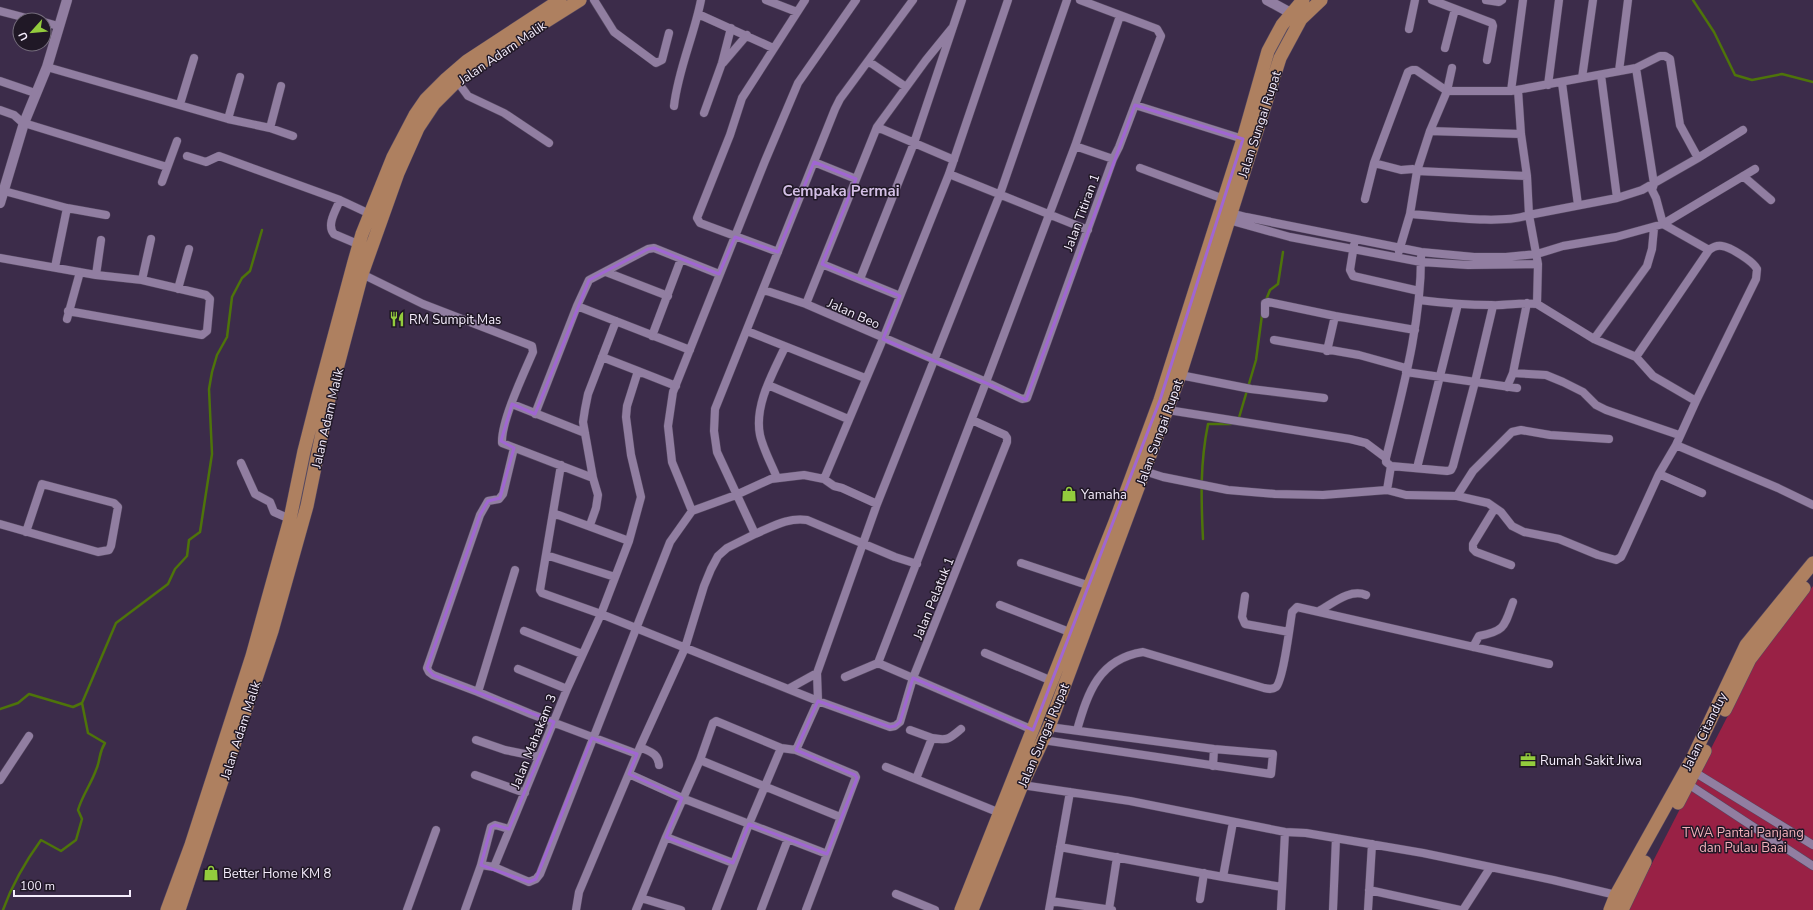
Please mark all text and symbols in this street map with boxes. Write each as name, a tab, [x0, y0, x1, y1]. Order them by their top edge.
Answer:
north arrow	[12, 12, 52, 52]
street label: Jalan Adam Malik	[454, 16, 550, 89]
text: U	[15, 29, 32, 43]
street label: Jalan Sungai Rupat	[1234, 68, 1286, 181]
street label: Jalan Titiran 1	[1059, 171, 1104, 254]
district label: Cempaka Permai	[783, 181, 899, 201]
street label: Jalan Beo	[824, 294, 883, 333]
restaurant icon: RM Sumpit Mas	[388, 310, 406, 328]
place label: RM Sumpit Mas	[409, 311, 501, 329]
street label: Jalan Adam Malik	[307, 366, 348, 471]
street label: Jalan Sungai Rupat	[1132, 377, 1188, 489]
shop icon: Yamaha	[1060, 485, 1078, 503]
place label: Yamaha	[1080, 486, 1127, 504]
street label: Jalan Pelatuk 1	[909, 554, 959, 643]
street label: Jalan Adam Malik	[216, 678, 265, 783]
street label: Jalan Sungai Rupat	[1014, 680, 1074, 791]
street label: Jalan Citanduy	[1678, 689, 1732, 774]
street label: Jalan Mahakam 3	[506, 691, 561, 792]
office icon: Rumah Sakit Jiwa	[1519, 751, 1537, 769]
place label: Rumah Sakit Jiwa	[1540, 752, 1642, 770]
park label: TWA Pantai Panjang dan Pulau Baai	[1682, 824, 1804, 857]
shop icon: Better Home KM 8	[202, 864, 220, 882]
place label: Better Home KM 8	[223, 865, 332, 883]
scale bar	[14, 872, 130, 898]
text: 100 m	[20, 878, 55, 894]

